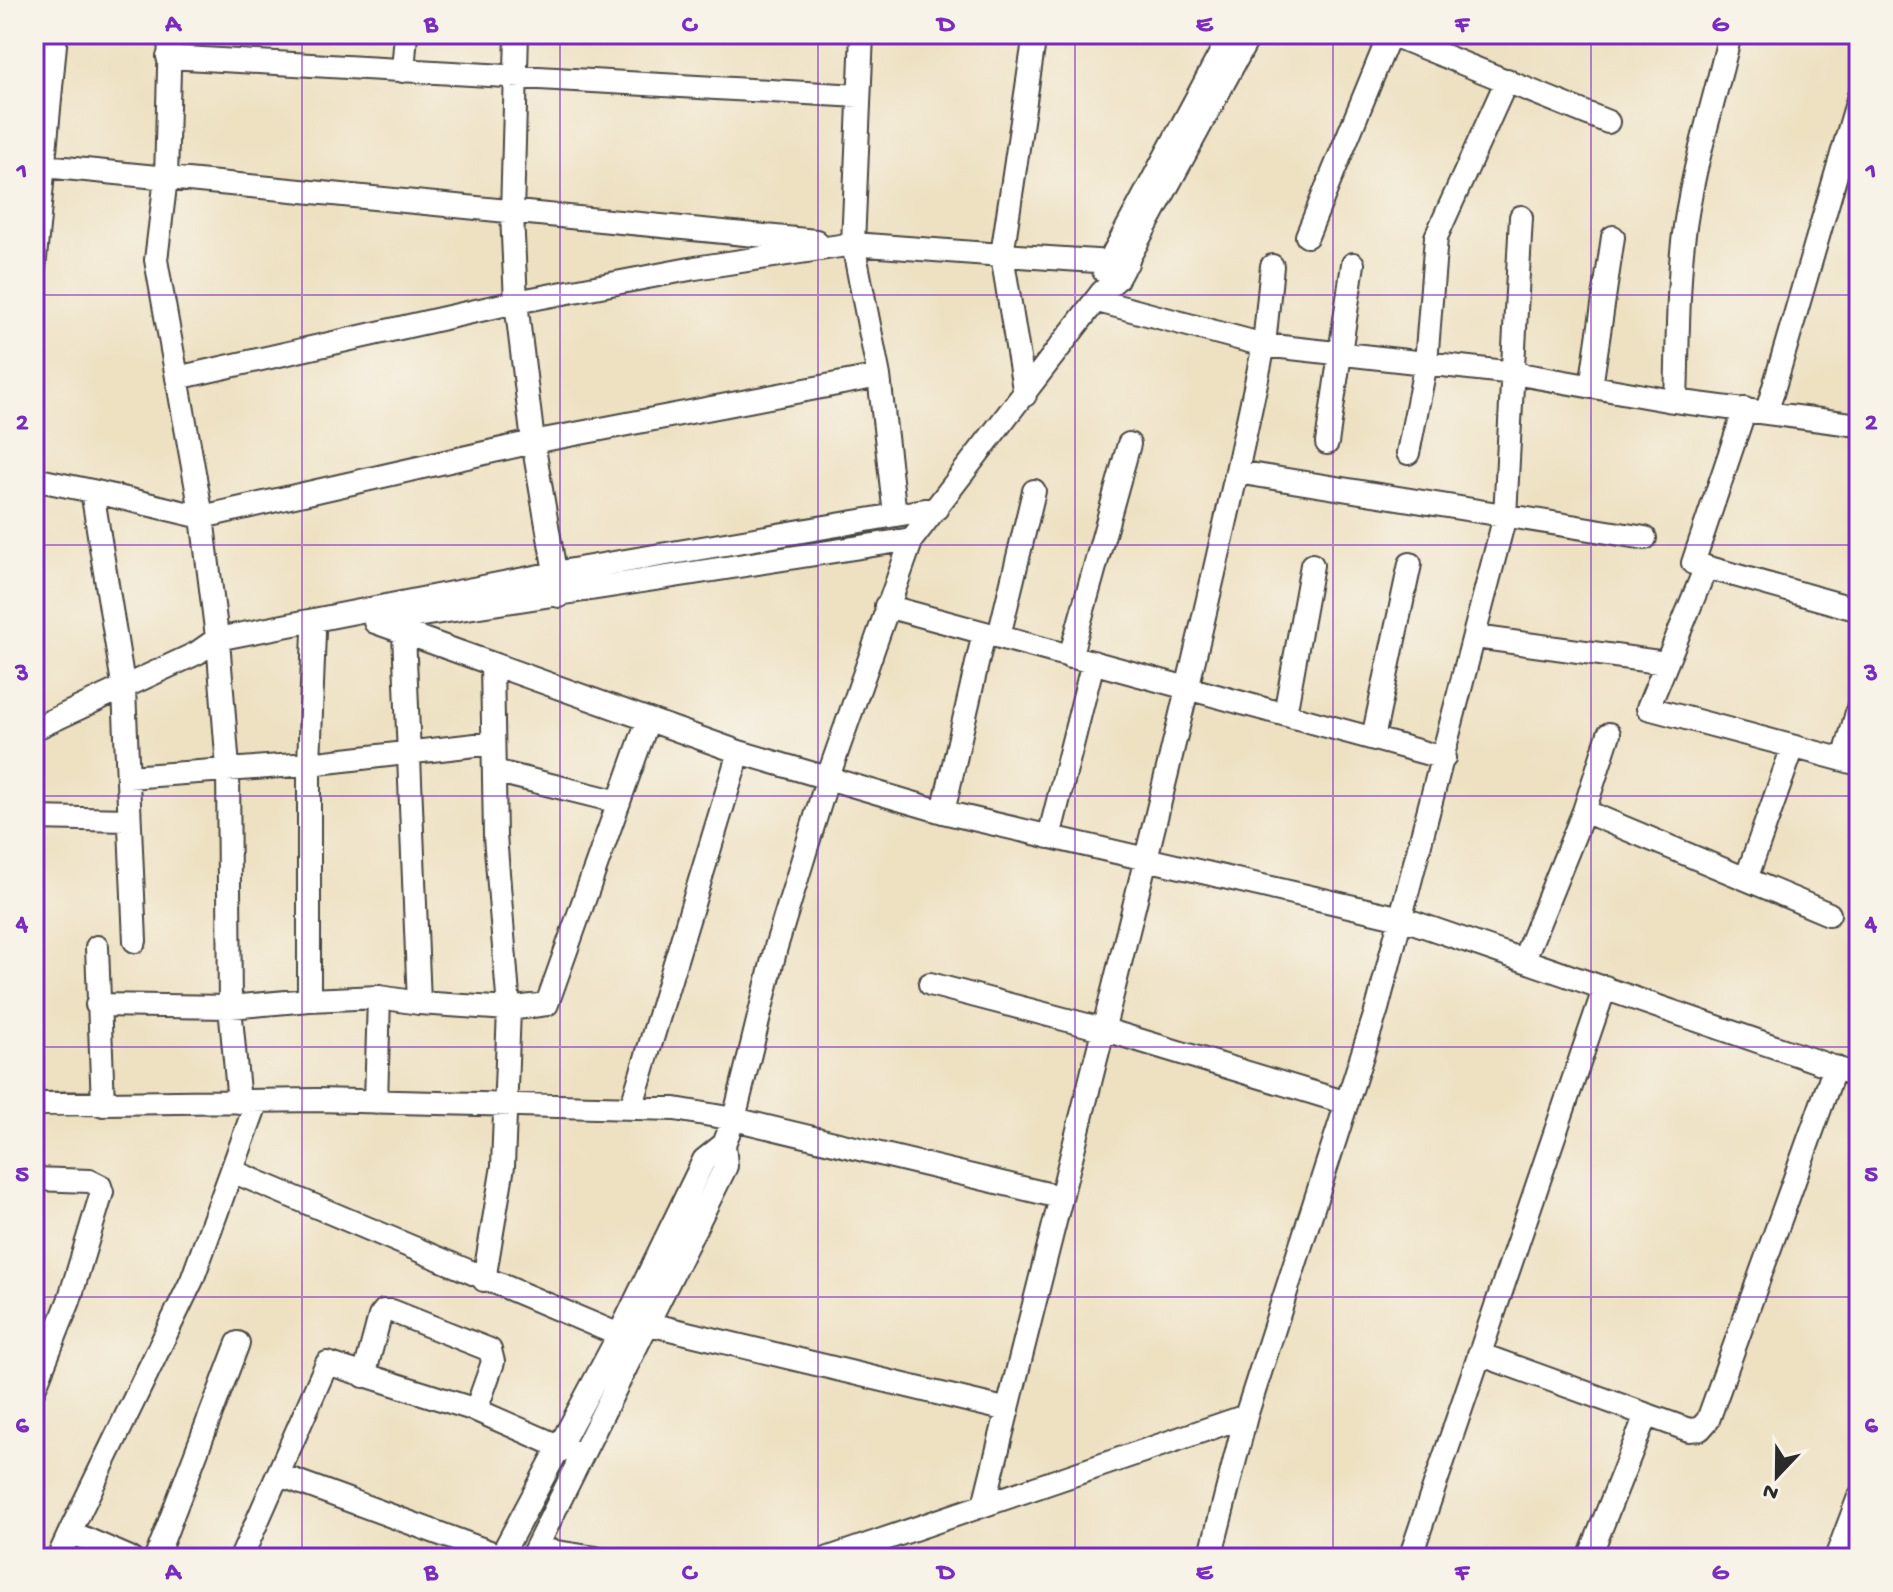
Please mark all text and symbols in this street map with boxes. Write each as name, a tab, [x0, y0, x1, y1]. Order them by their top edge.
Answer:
text: A	[164, 11, 182, 42]
text: B	[423, 11, 439, 42]
text: C	[682, 11, 699, 42]
text: D	[936, 11, 956, 42]
text: E	[1196, 11, 1214, 42]
text: F	[1454, 11, 1470, 42]
text: G	[1712, 11, 1730, 42]
text: 1	[16, 158, 27, 189]
text: 1	[1865, 158, 1876, 189]
text: 2	[16, 409, 29, 440]
text: 2	[1865, 409, 1878, 440]
text: 3	[14, 660, 29, 691]
text: 3	[1863, 660, 1878, 691]
text: 4	[15, 910, 29, 941]
text: 4	[1864, 910, 1878, 941]
text: 5	[15, 1161, 29, 1192]
text: 5	[1864, 1161, 1878, 1192]
text: 6	[15, 1412, 29, 1443]
text: 6	[1864, 1412, 1878, 1443]
north arrow	[1737, 1436, 1817, 1516]
text: N	[1759, 1476, 1783, 1506]
text: A	[164, 1559, 182, 1590]
text: B	[423, 1559, 439, 1590]
text: C	[682, 1559, 699, 1590]
text: D	[936, 1559, 956, 1590]
text: E	[1196, 1559, 1214, 1590]
text: F	[1454, 1559, 1470, 1590]
text: G	[1712, 1559, 1730, 1590]

